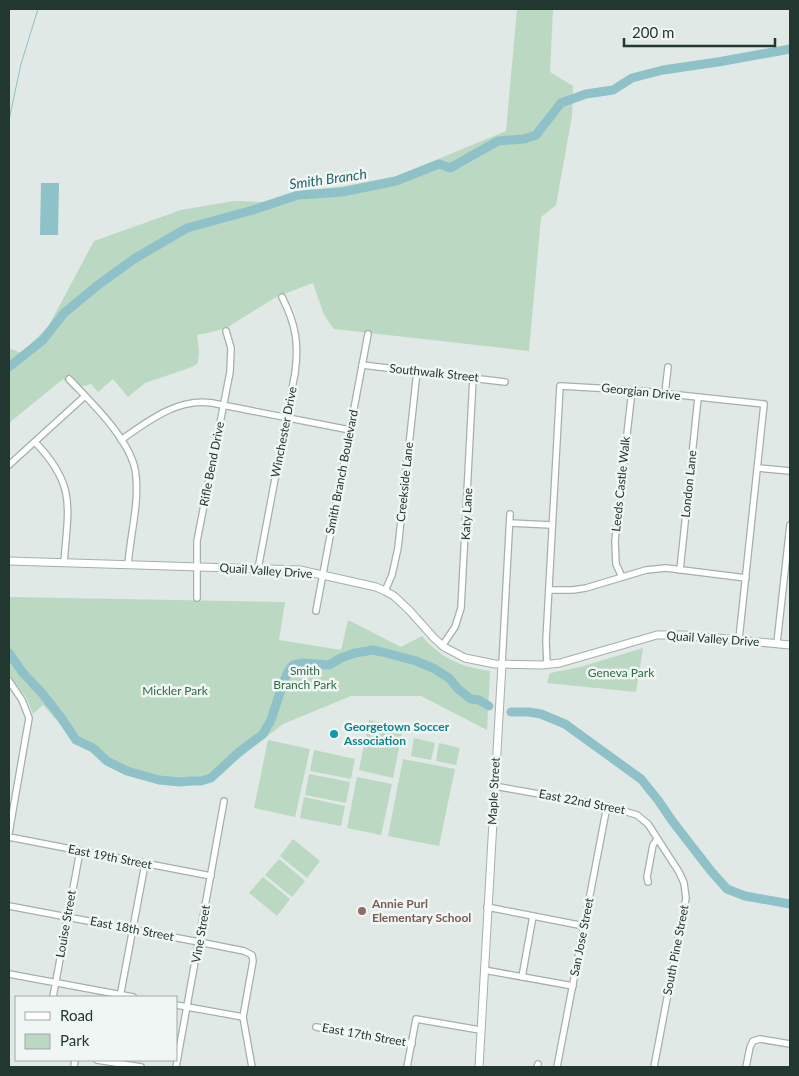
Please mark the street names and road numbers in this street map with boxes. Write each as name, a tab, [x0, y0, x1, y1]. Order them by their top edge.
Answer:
street label: Southwalk Street	[389, 360, 480, 385]
street label: Georgian Drive	[601, 380, 681, 403]
street label: Winchester Drive	[267, 385, 300, 479]
street label: Smith Branch Boulevard	[322, 408, 361, 535]
street label: Rifle Bend Drive	[196, 420, 227, 507]
street label: Leeds Castle Walk	[608, 435, 633, 532]
street label: Creekside Lane	[393, 441, 416, 523]
street label: London Lane	[678, 450, 699, 518]
street label: Katy Lane	[458, 487, 475, 540]
street label: Quail Valley Drive	[219, 560, 313, 581]
street label: Quail Valley Drive	[666, 628, 760, 649]
street label: Maple Street	[484, 756, 503, 825]
street label: East 22nd Street	[538, 786, 627, 817]
street label: East 19th Street	[67, 841, 154, 872]
street label: Louise Street	[52, 888, 79, 959]
street label: San Jose Street	[567, 896, 597, 977]
street label: Vine Street	[188, 903, 213, 964]
street label: South Pine Street	[659, 903, 692, 996]
street label: East 18th Street	[89, 913, 176, 944]
street label: East 17th Street	[321, 1020, 408, 1049]

